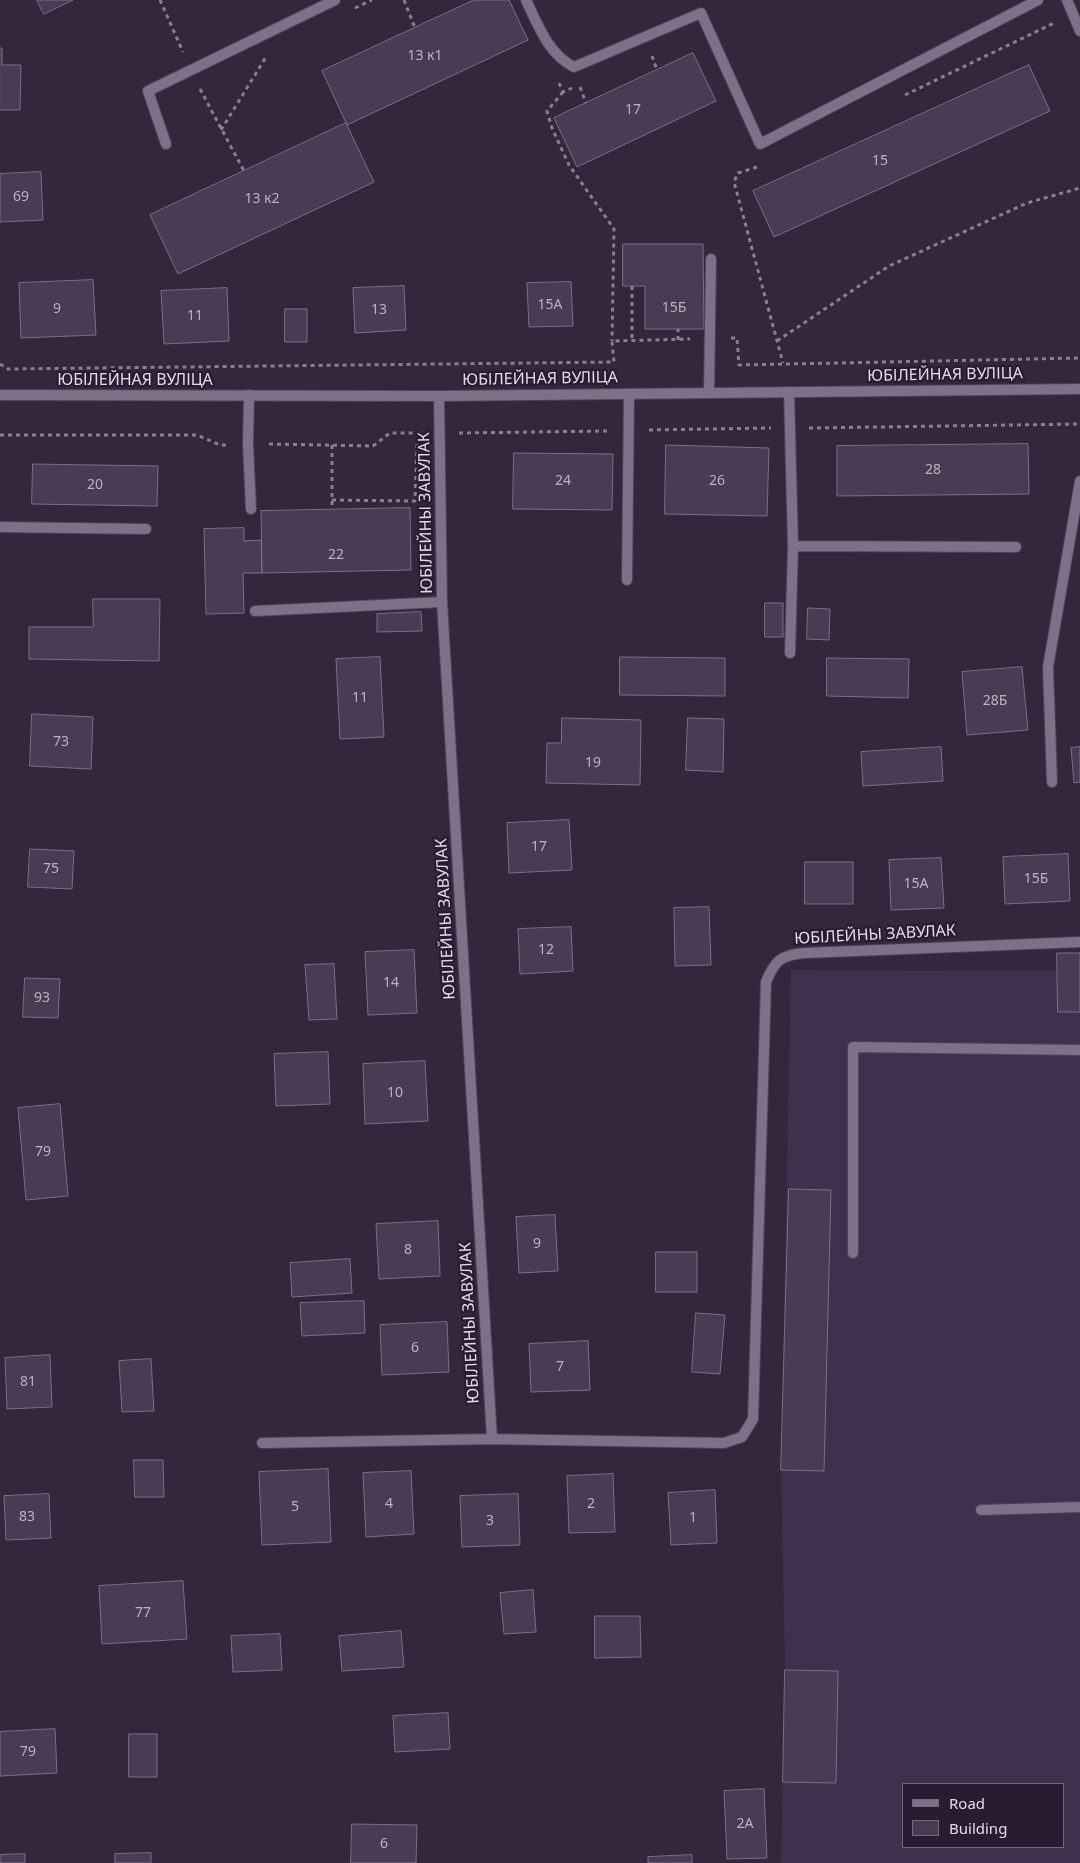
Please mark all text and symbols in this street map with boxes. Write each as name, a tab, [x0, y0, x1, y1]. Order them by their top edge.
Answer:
house number: 13 к1	[407, 48, 443, 64]
house number: 17	[625, 102, 641, 118]
house number: 15	[872, 153, 888, 169]
house number: 69	[13, 189, 29, 205]
house number: 13 к2	[244, 191, 280, 207]
house number: 15А	[538, 297, 562, 313]
house number: 15Б	[662, 300, 686, 316]
house number: 9	[53, 301, 61, 317]
house number: 13	[371, 302, 387, 318]
house number: 11	[187, 308, 203, 324]
street label: ЮБІЛЕЙНАЯ ВУЛІЦА	[867, 364, 1023, 386]
street label: ЮБІЛЕЙНАЯ ВУЛІЦА	[462, 368, 618, 390]
street label: ЮБІЛЕЙНАЯ ВУЛІЦА	[57, 370, 213, 390]
street label: ЮБІЛЕЙНЫ ЗАВУЛАК	[415, 432, 437, 594]
house number: 28	[925, 462, 941, 478]
house number: 24	[555, 473, 571, 489]
house number: 26	[709, 473, 725, 489]
house number: 20	[87, 477, 103, 493]
house number: 22	[328, 547, 344, 563]
house number: 11	[352, 690, 368, 706]
house number: 28Б	[983, 693, 1007, 709]
house number: 73	[53, 734, 69, 750]
house number: 19	[585, 755, 601, 771]
street label: ЮБІЛЕЙНЫ ЗАВУЛАК	[432, 838, 460, 1000]
house number: 17	[531, 839, 547, 855]
house number: 75	[43, 861, 59, 877]
house number: 15Б	[1024, 871, 1048, 887]
house number: 15А	[904, 876, 928, 892]
street label: ЮБІЛЕЙНЫ ЗАВУЛАК	[794, 921, 956, 949]
house number: 12	[538, 942, 554, 958]
house number: 14	[383, 975, 399, 991]
house number: 93	[34, 990, 50, 1006]
house number: 10	[387, 1085, 403, 1101]
house number: 79	[35, 1144, 51, 1160]
house number: 9	[533, 1236, 541, 1252]
house number: 8	[404, 1242, 412, 1258]
street label: ЮБІЛЕЙНЫ ЗАВУЛАК	[456, 1242, 484, 1404]
house number: 6	[411, 1340, 419, 1356]
house number: 7	[556, 1359, 564, 1375]
house number: 81	[20, 1374, 36, 1390]
house number: 4	[385, 1496, 393, 1512]
house number: 2	[587, 1496, 595, 1512]
house number: 5	[291, 1499, 299, 1515]
house number: 83	[19, 1509, 35, 1525]
house number: 1	[689, 1510, 697, 1526]
house number: 3	[486, 1513, 494, 1529]
house number: 77	[135, 1605, 151, 1621]
house number: 79	[20, 1744, 36, 1760]
legend	[902, 1783, 1065, 1848]
text: Road	[949, 1793, 985, 1813]
house number: 2А	[737, 1816, 753, 1832]
text: Building	[949, 1818, 1007, 1838]
house number: 6	[380, 1836, 388, 1852]

